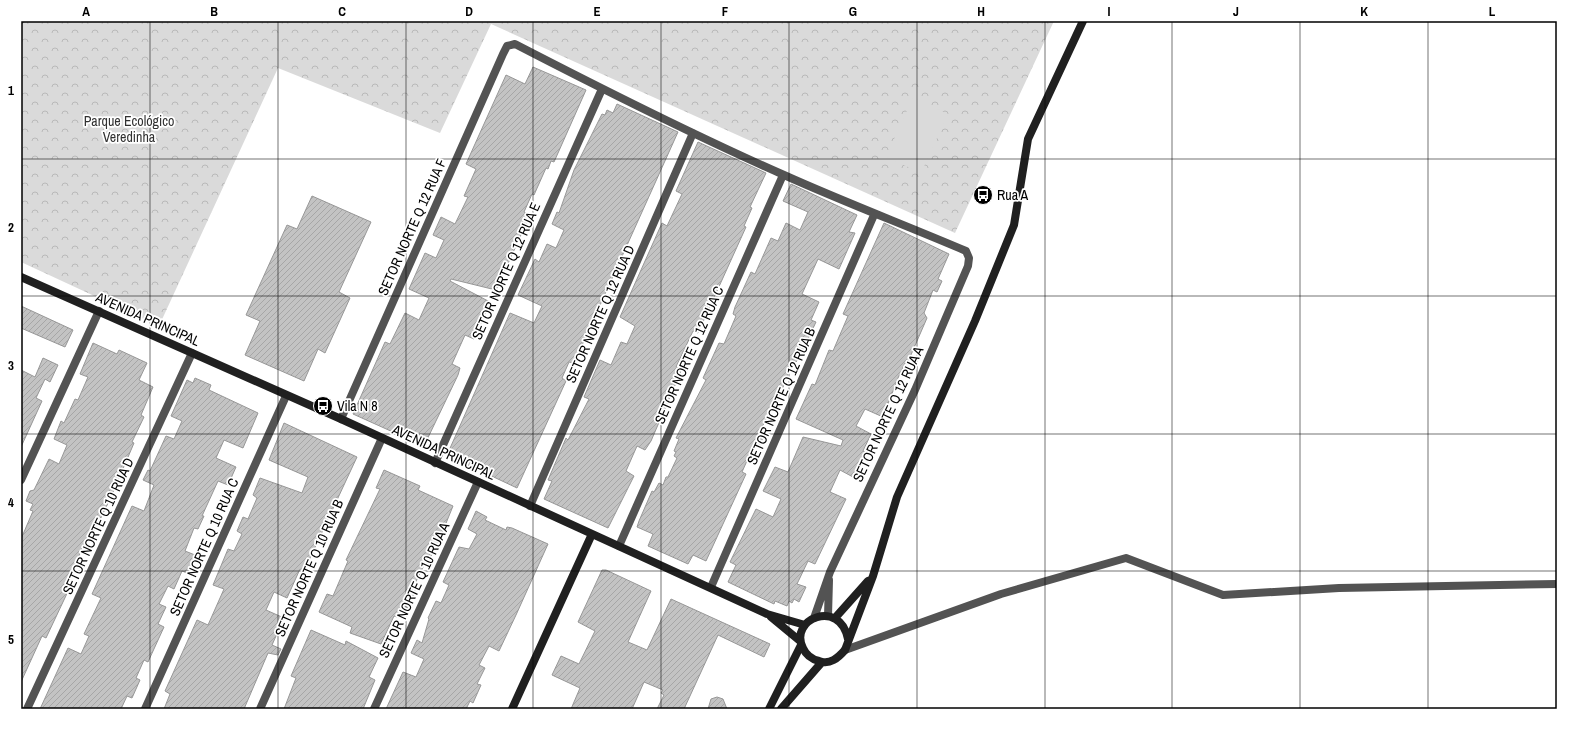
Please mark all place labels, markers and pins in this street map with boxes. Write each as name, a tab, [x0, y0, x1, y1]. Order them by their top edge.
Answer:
bus stop icon: Rua A	[972, 184, 994, 206]
place label: Rua A	[997, 186, 1029, 204]
bus stop icon: Vila N 8	[312, 395, 334, 417]
place label: Vila N 8	[337, 397, 378, 415]

